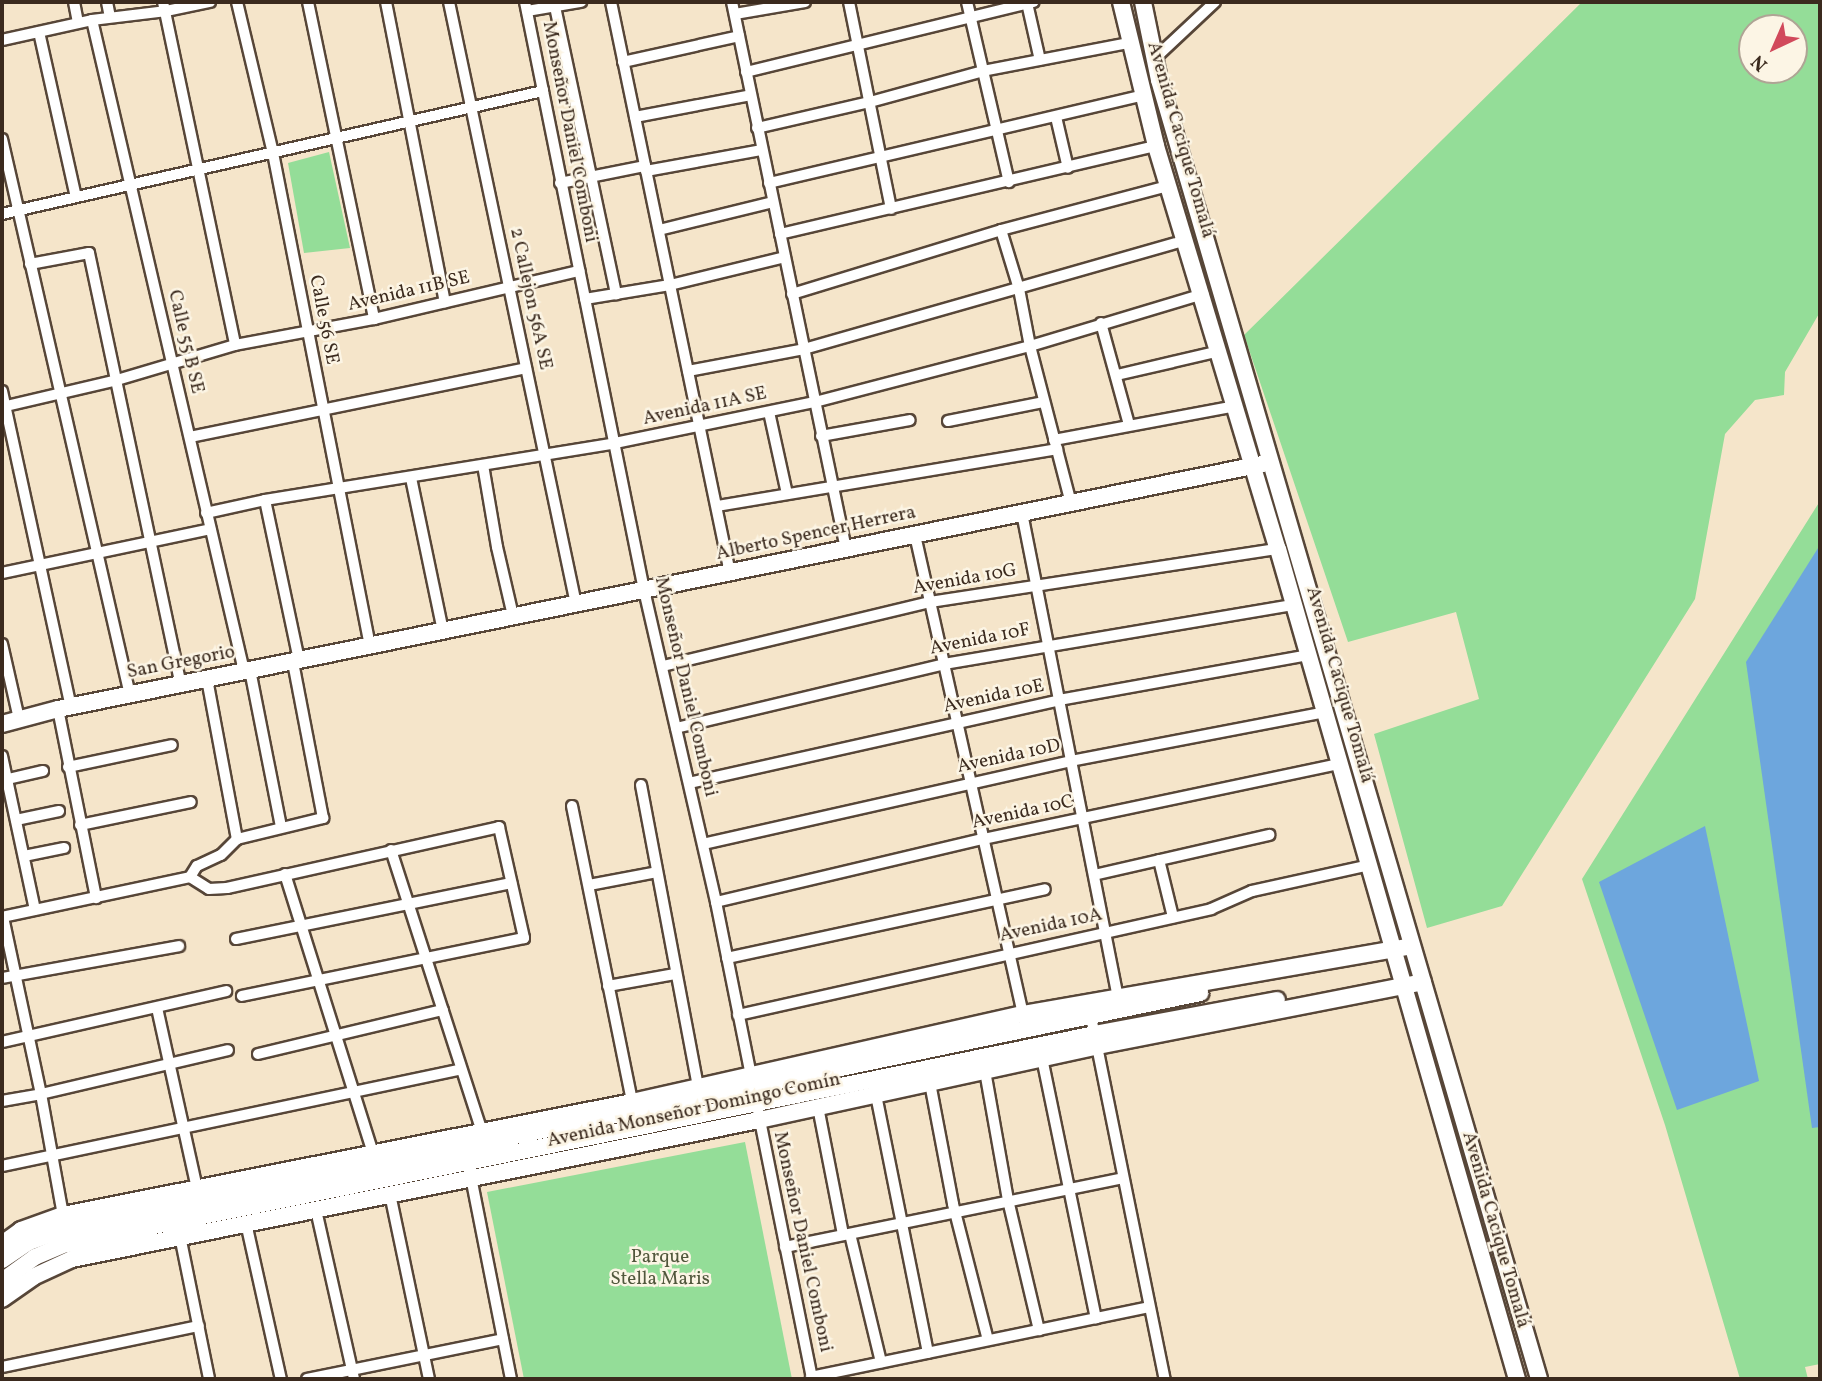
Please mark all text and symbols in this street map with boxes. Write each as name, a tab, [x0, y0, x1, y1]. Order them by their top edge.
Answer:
north arrow	[1738, 14, 1808, 84]
street label: Monseñor Daniel Comboni	[536, 19, 602, 245]
street label: Avenida Cacique Tomalá	[1141, 39, 1219, 241]
text: N	[1746, 49, 1774, 77]
street label: 2 Callejon 56A SE	[504, 226, 556, 372]
street label: Avenida 11B SE	[346, 267, 472, 317]
street label: Calle 56 SE	[303, 273, 343, 367]
street label: Calle 55 B SE	[162, 288, 208, 396]
street label: Avenida 11A SE	[641, 383, 769, 431]
street label: Alberto Spencer Herrera	[714, 502, 918, 566]
street label: Avenida 10G	[911, 560, 1019, 600]
street label: Monseñor Daniel Comboni	[649, 575, 721, 799]
street label: Avenida Cacique Tomalá	[1300, 584, 1378, 786]
street label: Avenida 10F	[928, 619, 1032, 661]
street label: San Gregorio	[125, 641, 237, 685]
street label: Avenida 10E	[942, 675, 1046, 719]
street label: Avenida 10D	[955, 735, 1063, 779]
street label: Avenida 10C	[970, 791, 1076, 835]
street label: Avenida 10A	[998, 904, 1104, 948]
street label: Avenida Monseñor Domingo Comín	[545, 1069, 843, 1153]
street label: Avenida Cacique Tomalá	[1456, 1129, 1534, 1331]
street label: Monseñor Daniel Comboni	[767, 1130, 837, 1354]
park label: Parque Stella Maris	[610, 1247, 710, 1291]

